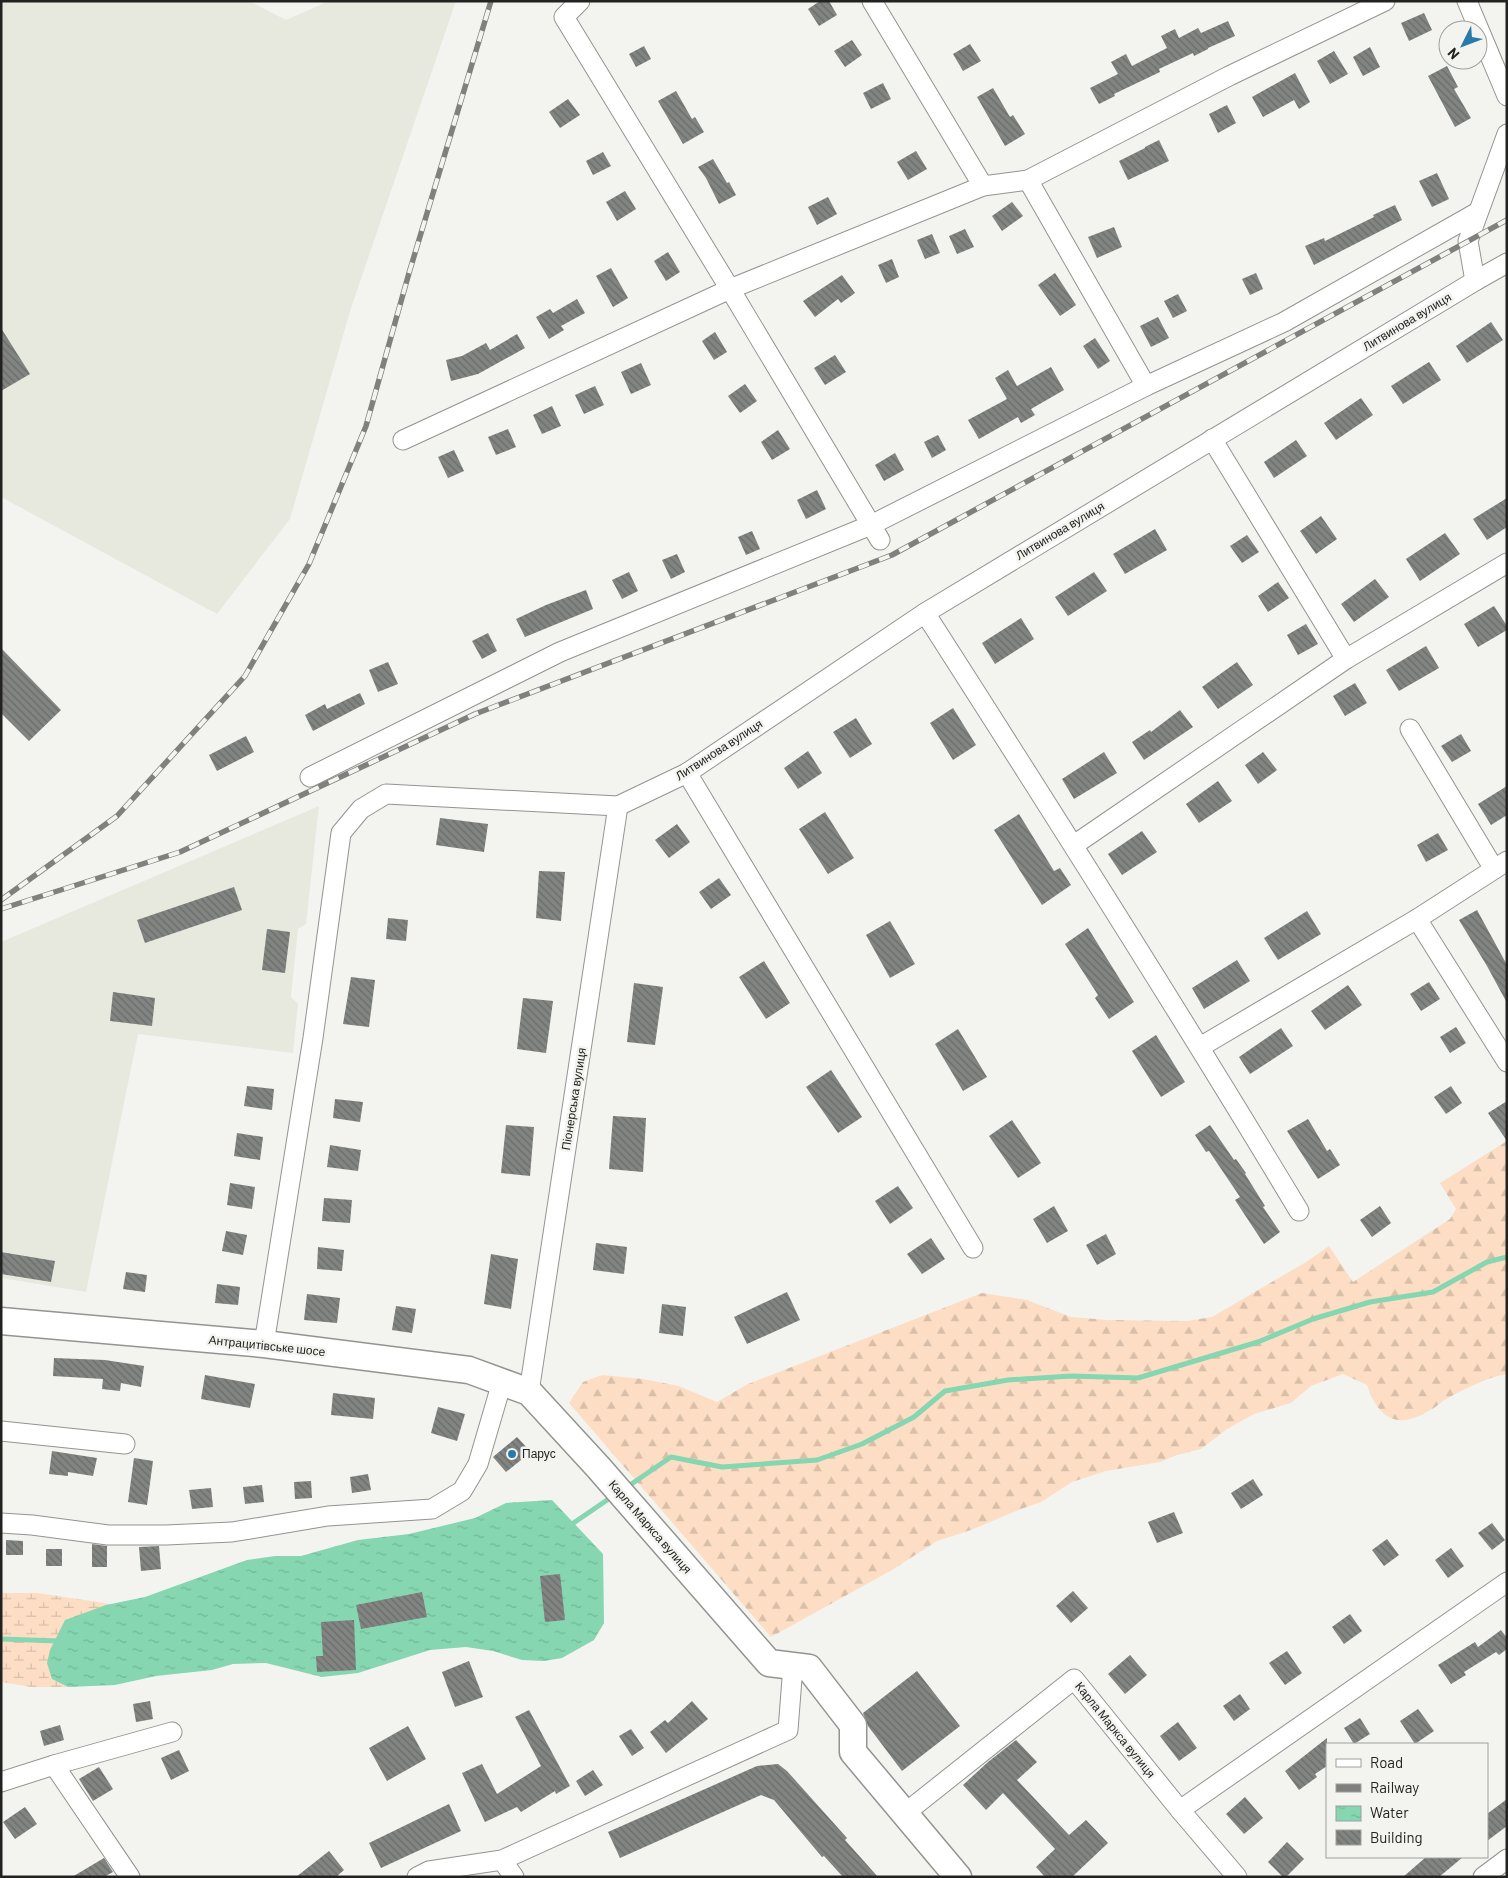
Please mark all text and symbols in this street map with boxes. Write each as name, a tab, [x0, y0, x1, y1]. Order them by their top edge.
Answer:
north arrow	[1438, 20, 1488, 70]
text: N	[1444, 45, 1462, 63]
street label: Литвинова вулиця	[1360, 289, 1454, 354]
street label: Литвинова вулиця	[1013, 498, 1107, 563]
street label: Литвинова вулиця	[672, 716, 765, 783]
street label: Піонерська вулиця	[558, 1047, 589, 1151]
street label: Антрацитівське шосе	[208, 1332, 326, 1359]
place label: Парус	[522, 1446, 556, 1461]
marker: Парус	[506, 1448, 518, 1460]
street label: Карла Маркса вулиця	[606, 1477, 695, 1576]
street label: Карла Маркса вулиця	[1072, 1679, 1159, 1781]
legend	[1326, 1743, 1488, 1858]
text: Road	[1370, 1753, 1403, 1771]
text: Railway	[1370, 1778, 1419, 1796]
text: Water	[1370, 1803, 1409, 1821]
text: Building	[1370, 1828, 1423, 1846]

